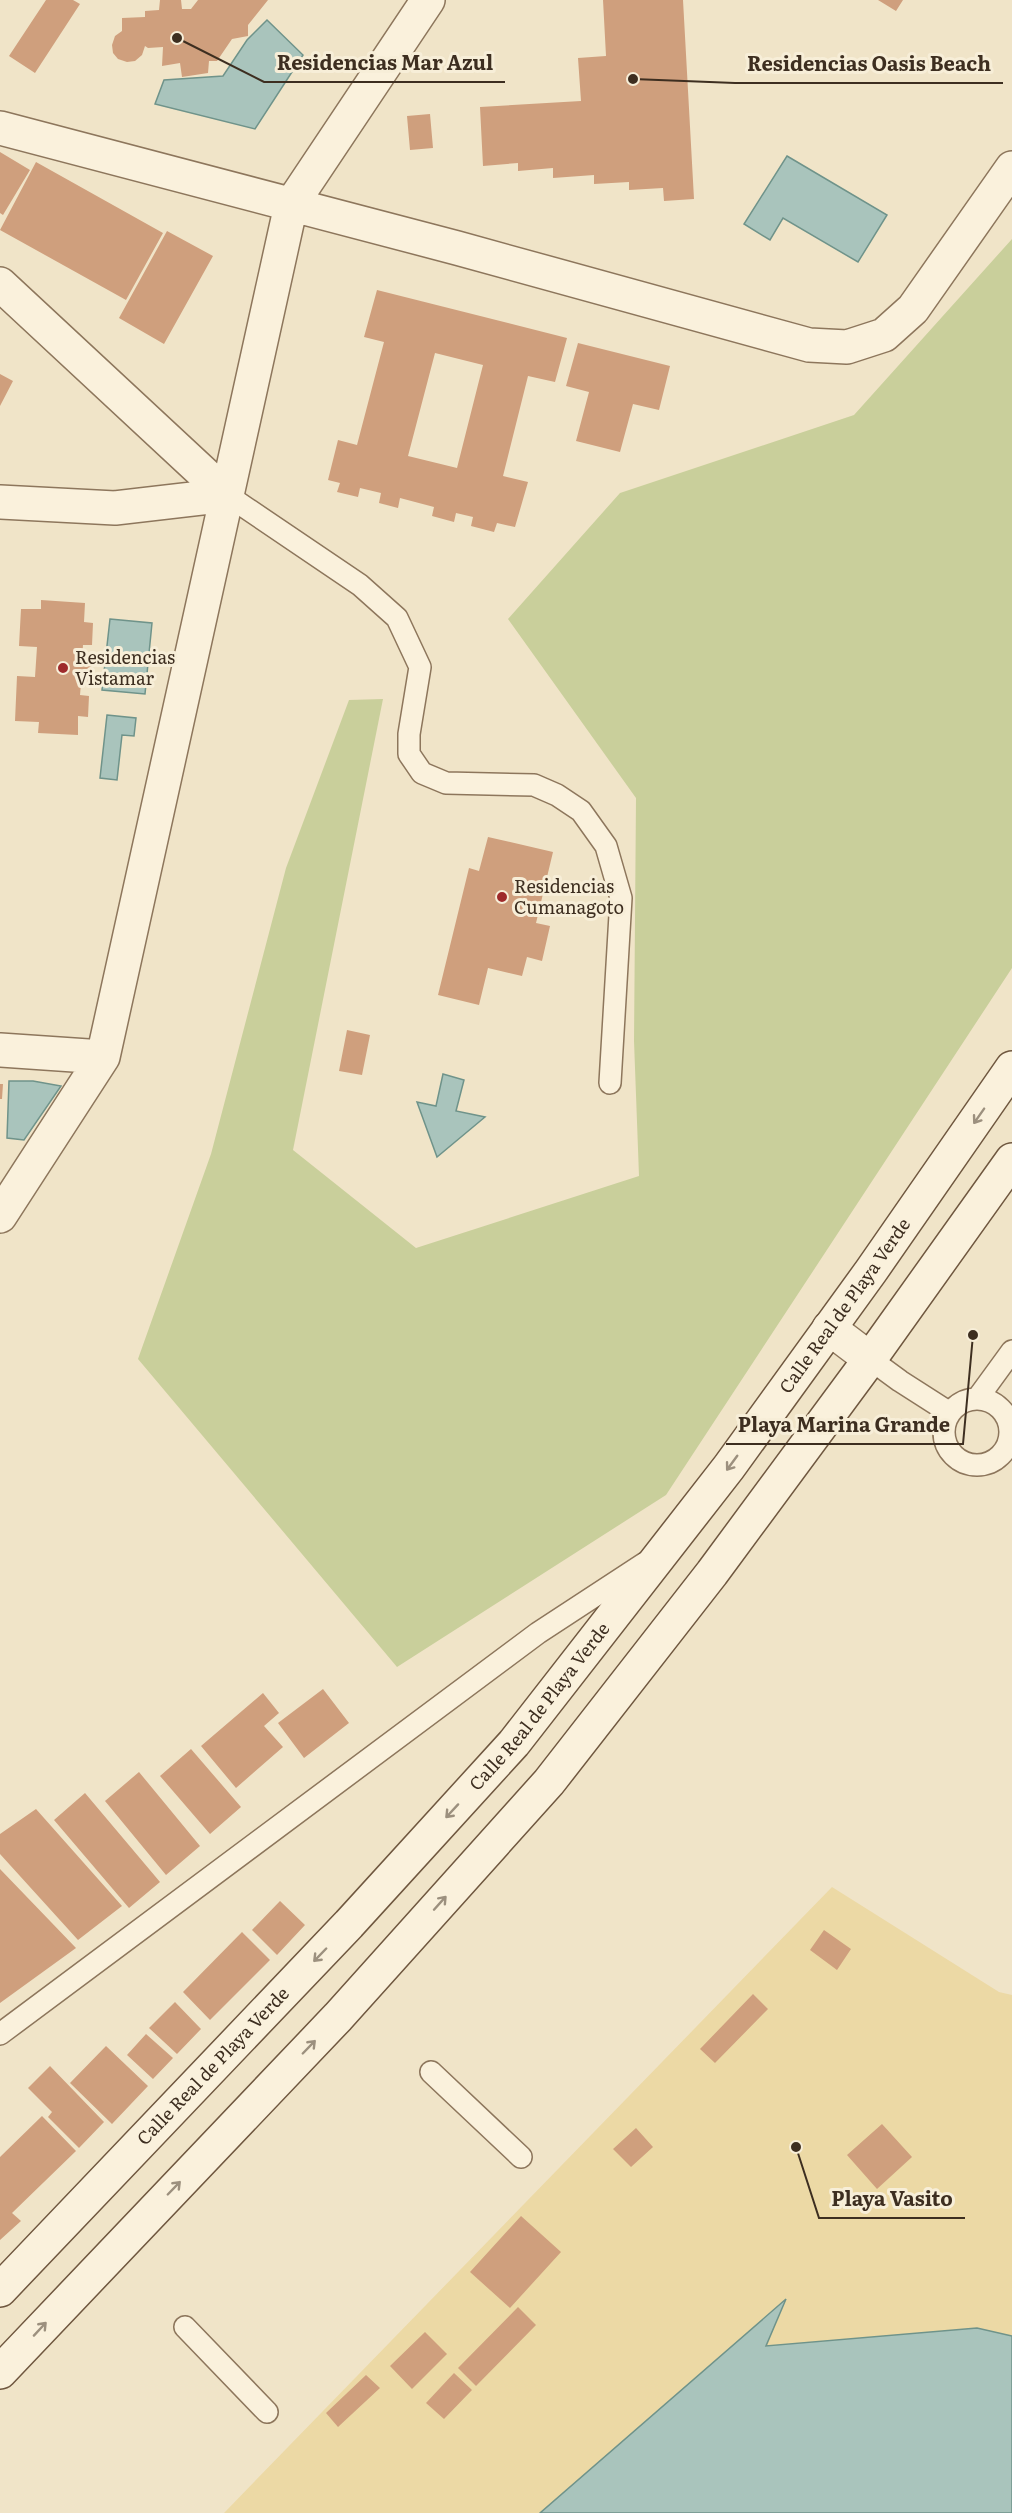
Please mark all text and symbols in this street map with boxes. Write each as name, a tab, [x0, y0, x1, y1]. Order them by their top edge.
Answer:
callout: Residencias Mar Azul	[264, 44, 505, 82]
callout: Residencias Oasis Beach	[735, 45, 1003, 83]
text: Residencias Mar Azul	[277, 46, 493, 76]
text: Residencias Oasis Beach	[747, 47, 991, 77]
place label: Residencias Vistamar	[75, 643, 175, 691]
marker: Residencias Vistamar	[56, 661, 70, 675]
place label: Residencias Cumanagoto	[514, 872, 624, 920]
marker: Residencias Cumanagoto	[495, 890, 509, 904]
one-way arrow	[973, 1107, 985, 1123]
street label: Calle Real de Playa Verde	[772, 1212, 916, 1398]
callout: Playa Marina Grande	[726, 1406, 963, 1444]
text: Playa Marina Grande	[738, 1408, 950, 1438]
one-way arrow	[726, 1455, 738, 1471]
street label: Calle Real de Playa Verde	[462, 1616, 615, 1796]
one-way arrow	[445, 1803, 459, 1818]
one-way arrow	[433, 1896, 447, 1911]
one-way arrow	[313, 1947, 327, 1962]
street label: Calle Real de Playa Verde	[130, 1980, 294, 2151]
one-way arrow	[302, 2039, 316, 2054]
callout: Playa Vasito	[819, 2180, 965, 2218]
one-way arrow	[167, 2181, 181, 2196]
text: Playa Vasito	[831, 2182, 953, 2212]
one-way arrow	[33, 2322, 47, 2337]

